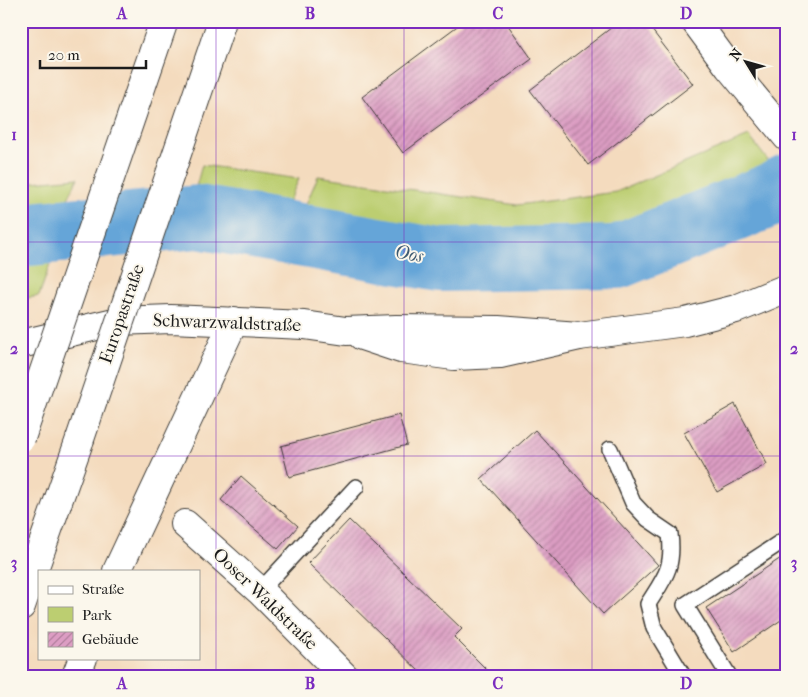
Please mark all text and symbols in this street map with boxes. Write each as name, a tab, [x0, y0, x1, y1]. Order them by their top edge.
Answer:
text: A	[116, 4, 128, 23]
text: B	[305, 4, 315, 23]
text: C	[493, 4, 504, 23]
text: D	[680, 4, 692, 23]
scale bar	[40, 38, 146, 70]
north arrow	[720, 38, 770, 88]
text: N	[726, 45, 746, 64]
text: 20 m	[48, 46, 80, 64]
text: 1	[11, 125, 17, 144]
text: 1	[791, 125, 797, 144]
water label: Oos	[393, 241, 426, 267]
street label: Europastraße	[95, 261, 149, 366]
street label: Schwarzwaldstraße	[153, 310, 301, 336]
text: 2	[10, 339, 18, 358]
text: 2	[790, 339, 798, 358]
street label: Ooser Waldstraße	[208, 544, 322, 654]
text: 3	[11, 553, 17, 573]
text: 3	[791, 553, 797, 573]
legend	[38, 570, 200, 660]
text: Straße	[82, 580, 125, 598]
text: Park	[82, 606, 112, 624]
text: Gebäude	[82, 630, 139, 648]
text: A	[116, 674, 128, 693]
text: B	[305, 674, 315, 693]
text: C	[493, 674, 504, 693]
text: D	[680, 674, 692, 693]

